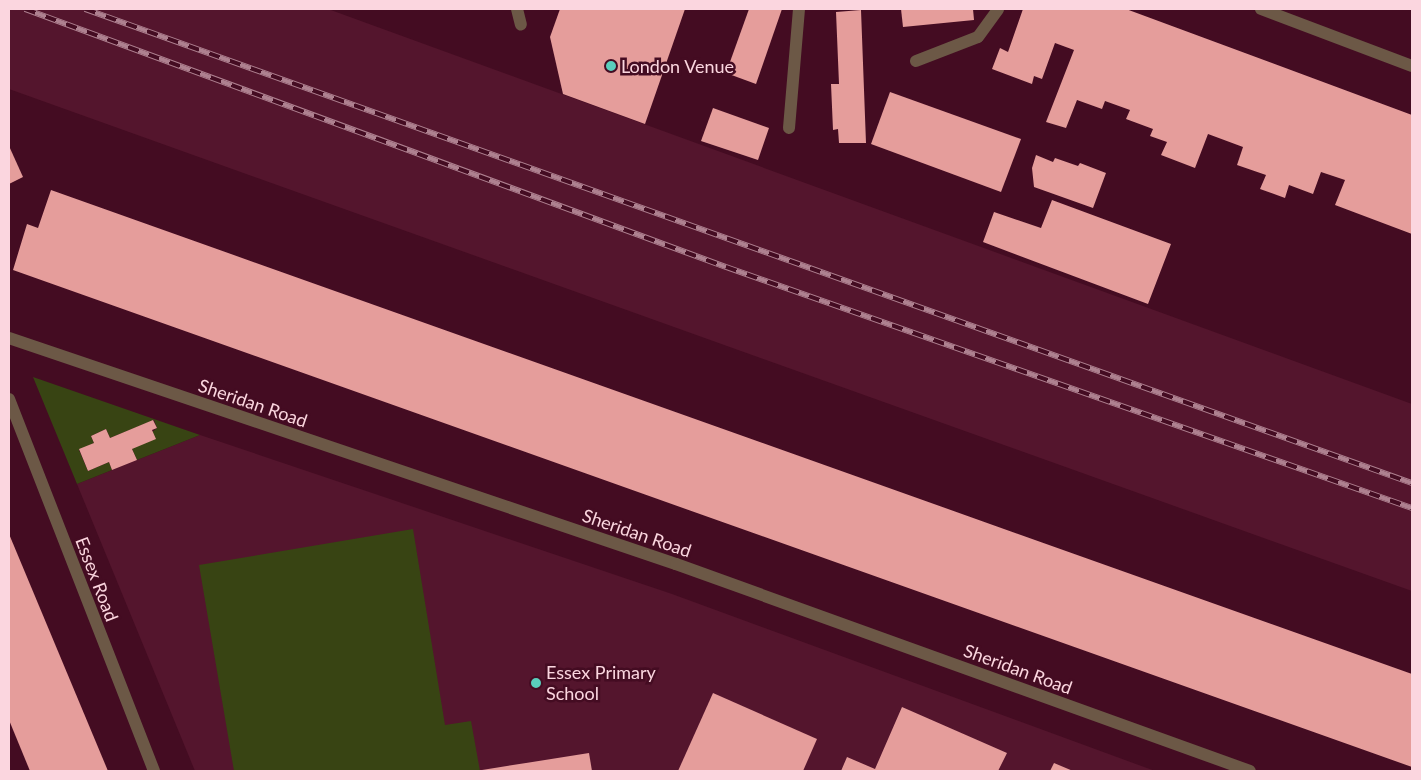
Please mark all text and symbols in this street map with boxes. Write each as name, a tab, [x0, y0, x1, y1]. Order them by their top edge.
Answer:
place label: London Venue	[621, 55, 735, 77]
marker: London Venue	[605, 60, 617, 72]
street label: Sheridan Road	[196, 374, 310, 432]
street label: Sheridan Road	[580, 504, 694, 562]
street label: Essex Road	[71, 534, 123, 624]
street label: Sheridan Road	[961, 639, 1075, 699]
place label: Essex Primary School	[546, 662, 656, 704]
marker: Essex Primary School	[530, 677, 542, 689]

